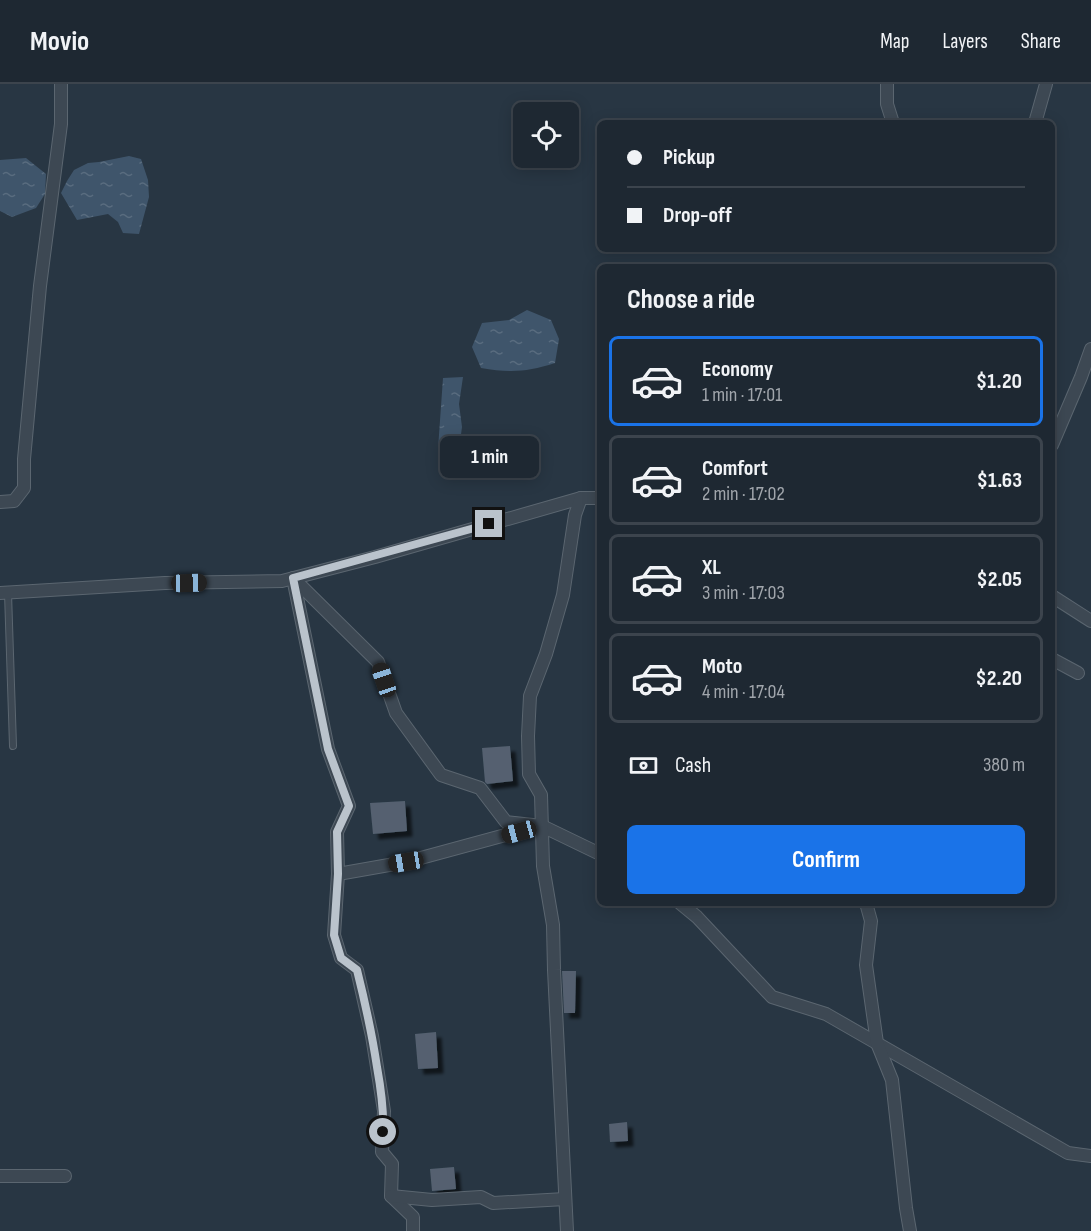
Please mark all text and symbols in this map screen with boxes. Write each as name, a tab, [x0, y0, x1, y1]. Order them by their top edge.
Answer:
text: Movio	[30, 25, 89, 58]
text: Map	[880, 29, 909, 54]
text: Layers	[942, 29, 988, 54]
text: Share	[1021, 29, 1061, 54]
map controls	[513, 102, 579, 168]
button: locate	[513, 102, 579, 168]
text: Pickup	[663, 144, 715, 171]
text: Drop-off	[663, 202, 732, 229]
text: Choose a ride	[627, 284, 755, 316]
icon: car	[630, 354, 684, 408]
text: Economy	[702, 356, 773, 383]
text: $1.20	[976, 368, 1022, 395]
text: 1 min · 17:01	[702, 383, 782, 407]
callout: 1 min	[440, 437, 538, 479]
text: 1 min	[471, 445, 508, 469]
icon: car	[630, 453, 684, 507]
text: Comfort	[702, 455, 768, 482]
text: $1.63	[977, 467, 1022, 494]
text: 2 min · 17:02	[702, 482, 785, 506]
route end	[475, 510, 502, 537]
icon: car	[630, 552, 684, 606]
text: XL	[702, 554, 721, 581]
text: $2.05	[976, 566, 1022, 593]
car	[171, 574, 207, 592]
text: 3 min · 17:03	[702, 581, 785, 605]
icon: car	[630, 651, 684, 705]
text: Moto	[702, 653, 742, 680]
car	[370, 660, 398, 700]
text: $2.20	[976, 665, 1022, 692]
text: 4 min · 17:04	[702, 680, 785, 704]
icon: cash	[627, 749, 660, 782]
text: Cash	[675, 752, 711, 779]
text: 380 m	[983, 753, 1025, 777]
car	[499, 819, 539, 845]
button: Confirm	[627, 825, 1025, 894]
car	[387, 850, 425, 874]
route start	[369, 1118, 396, 1145]

